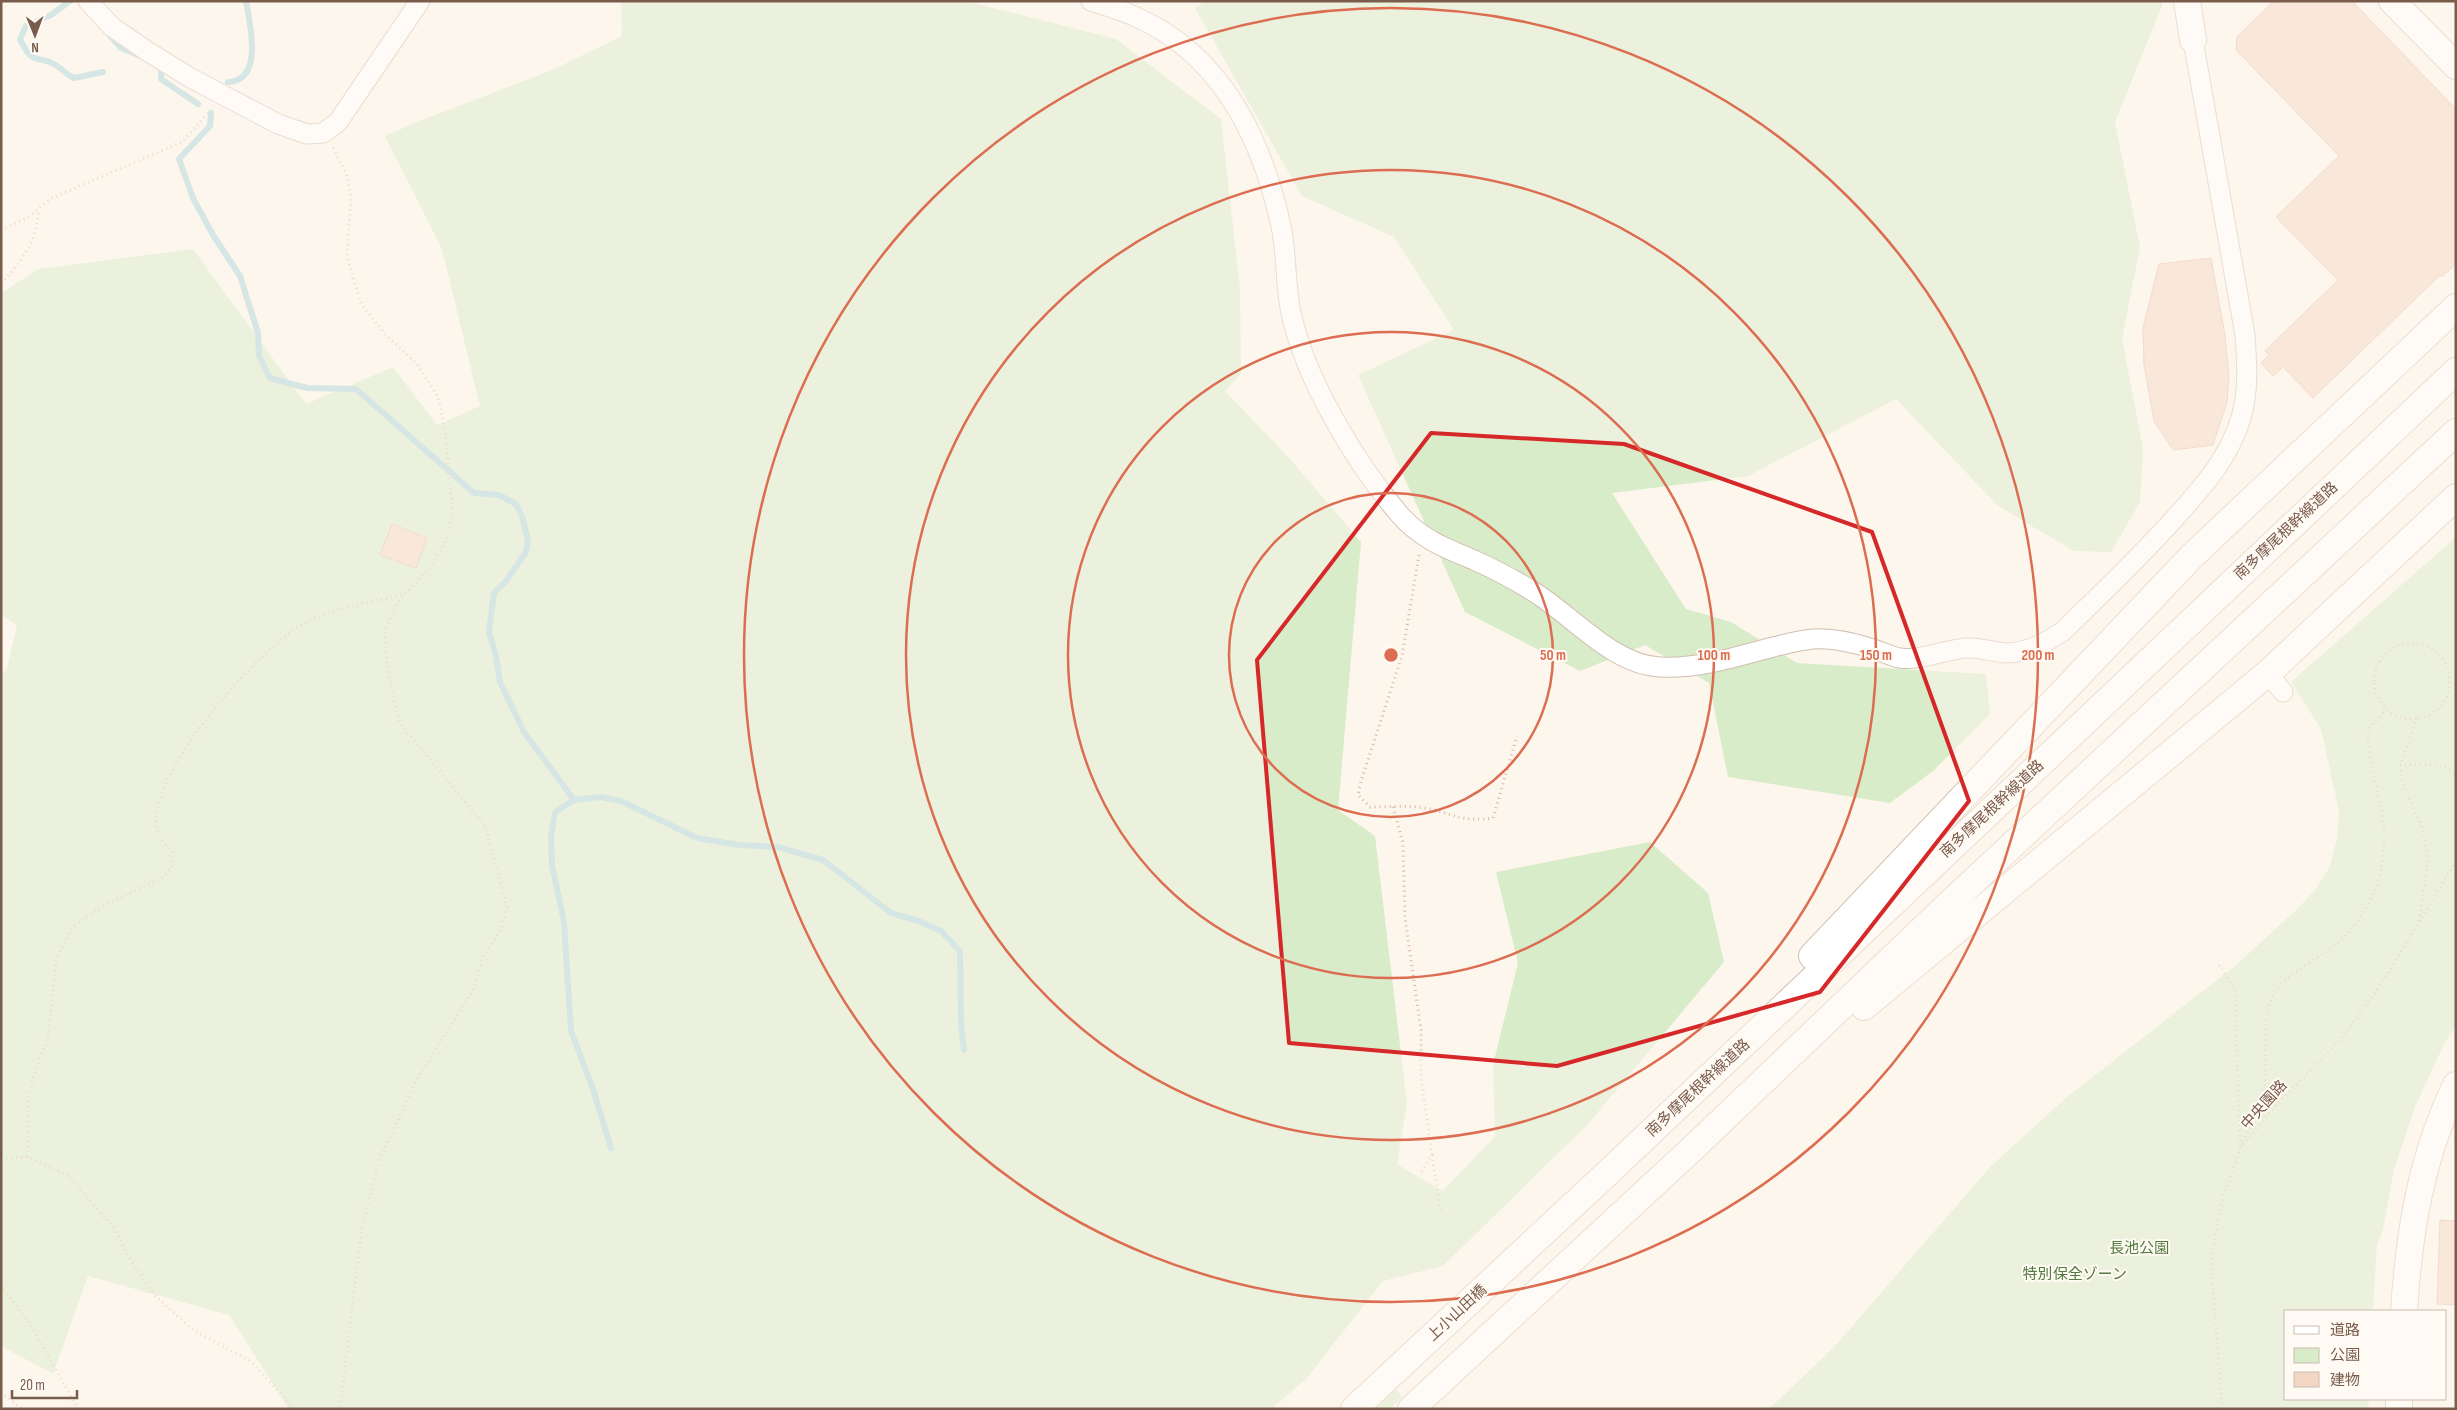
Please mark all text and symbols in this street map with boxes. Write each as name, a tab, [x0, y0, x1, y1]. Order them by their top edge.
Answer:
north arrow	[10, 10, 60, 60]
text: N	[31, 39, 39, 56]
street label: 南多摩尾根幹線道路	[2230, 478, 2342, 584]
centre of rings	[1382, 646, 1400, 664]
text: 50 m	[1540, 646, 1566, 665]
text: 100 m	[1698, 646, 1730, 665]
text: 150 m	[1860, 646, 1892, 665]
text: 200 m	[2021, 646, 2055, 665]
street label: 南多摩尾根幹線道路	[1936, 756, 2048, 862]
street label: 南多摩尾根幹線道路	[1642, 1035, 1754, 1141]
street label: 中央園路	[2237, 1076, 2291, 1134]
park label: 長池公園	[2109, 1239, 2169, 1258]
park label: 特別保全ゾーン	[2023, 1265, 2127, 1284]
street label: 上小山田橋	[1423, 1280, 1491, 1346]
legend	[2284, 1310, 2447, 1400]
text: 道路	[2330, 1321, 2360, 1340]
text: 公園	[2330, 1346, 2360, 1365]
scale bar	[12, 1368, 78, 1400]
text: 建物	[2330, 1371, 2360, 1390]
text: 20 m	[20, 1376, 45, 1395]

